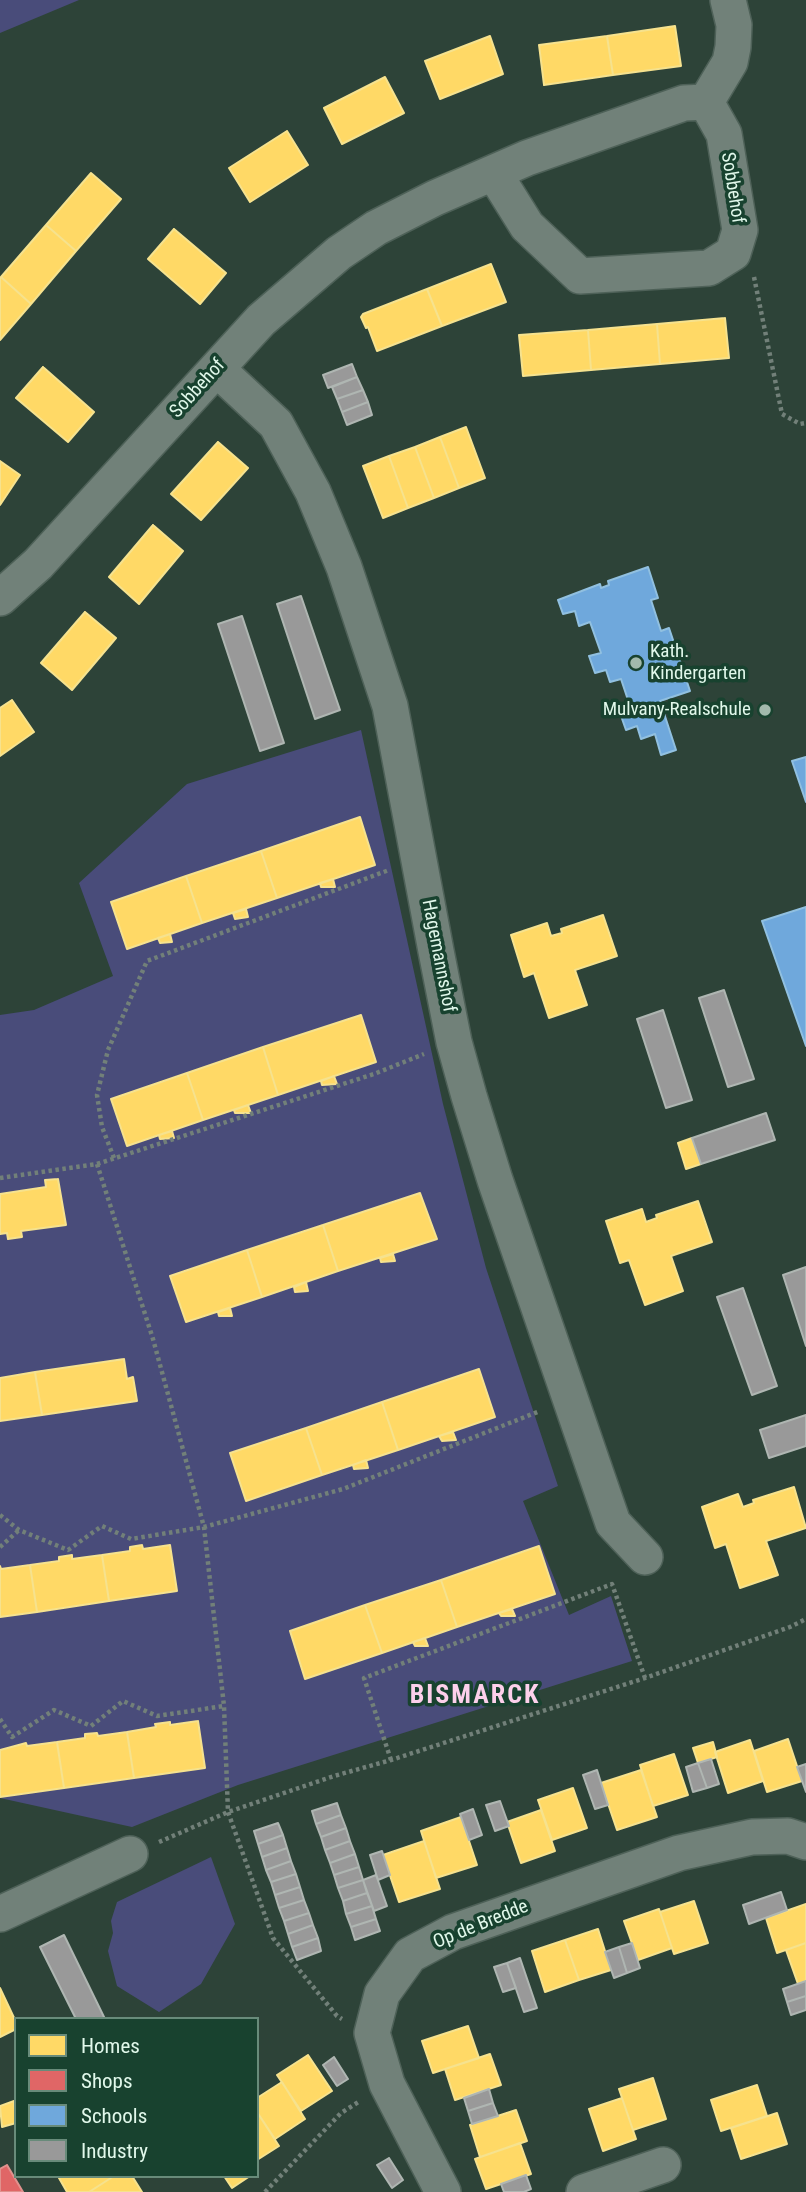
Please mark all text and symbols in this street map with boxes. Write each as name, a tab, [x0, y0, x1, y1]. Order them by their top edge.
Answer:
street label: Sobbehof	[715, 151, 749, 225]
street label: Sobbehof	[166, 355, 230, 423]
place label: Kath. Kindergarten	[650, 641, 746, 685]
marker: Kath. Kindergarten	[628, 655, 644, 671]
place label: Mulvany-Realschule	[603, 699, 751, 721]
marker: Mulvany-Realschule	[757, 702, 773, 718]
street label: Hagemannshof	[416, 898, 460, 1014]
district label: BISMARCK	[411, 1680, 539, 1712]
street label: Op de Bredde	[430, 1896, 532, 1954]
legend	[14, 2017, 259, 2178]
text: Homes	[81, 2034, 140, 2058]
text: Shops	[81, 2069, 133, 2093]
text: Schools	[81, 2104, 147, 2128]
text: Industry	[81, 2139, 148, 2163]

